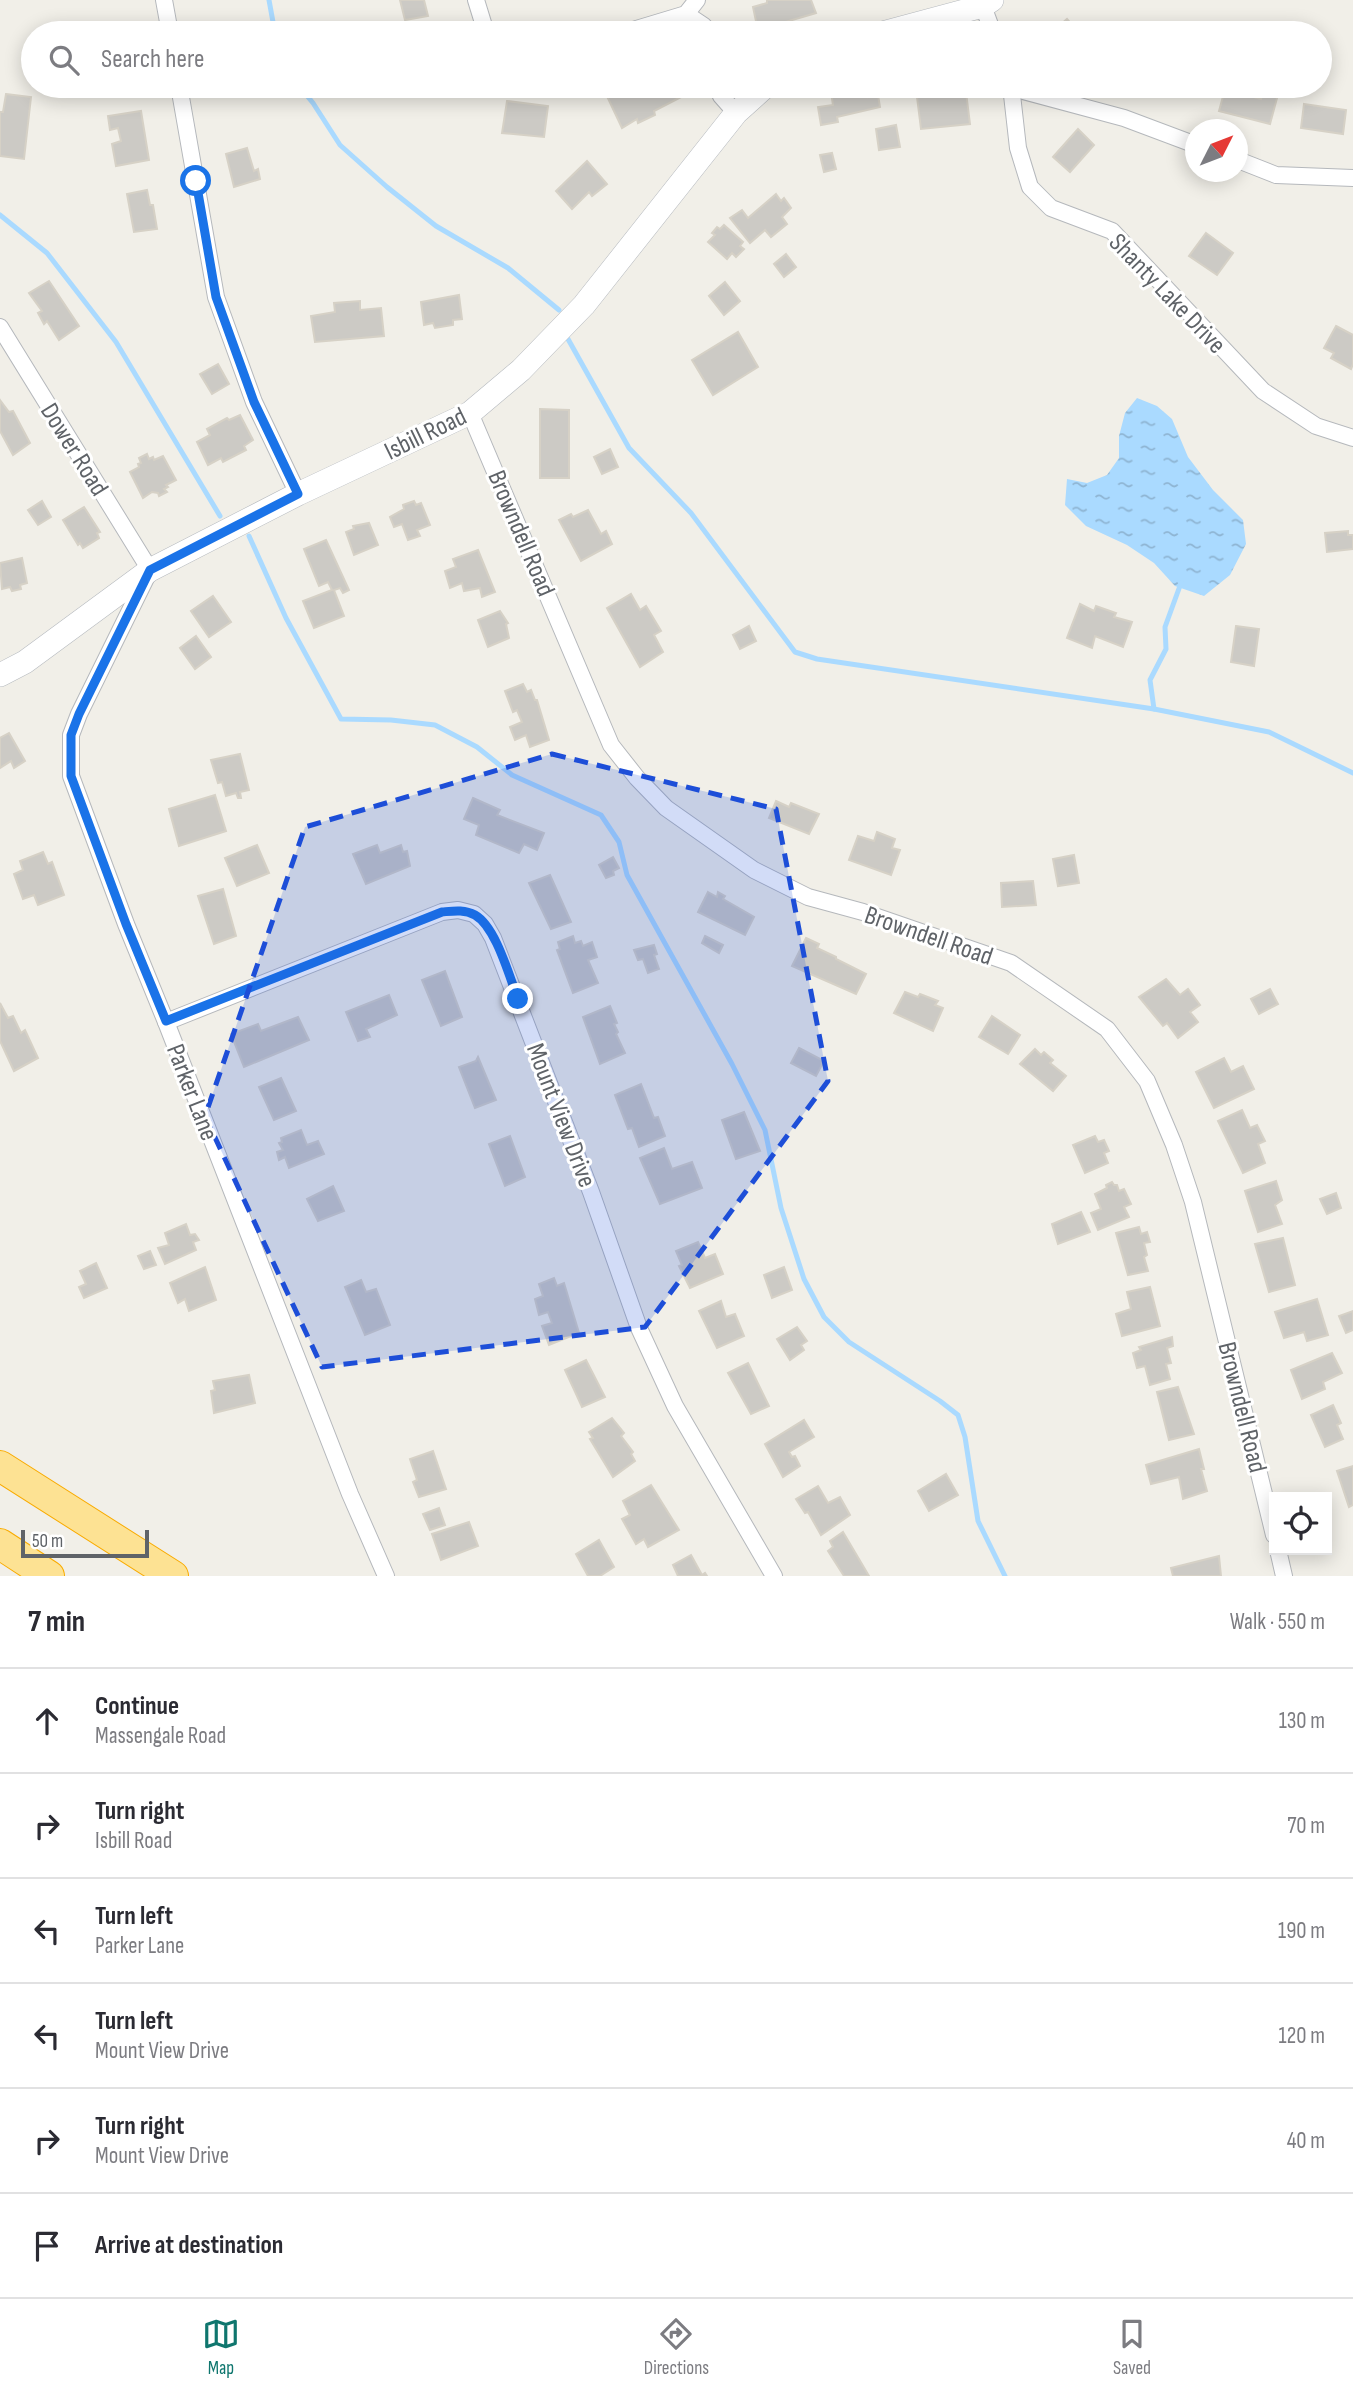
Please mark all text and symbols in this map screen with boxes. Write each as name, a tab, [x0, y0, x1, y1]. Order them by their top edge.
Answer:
search box	[21, 21, 1332, 98]
icon: search	[45, 41, 83, 79]
text: Search here	[101, 44, 204, 75]
north arrow	[1185, 119, 1248, 182]
route start	[180, 165, 211, 196]
street label: Shanty Lake Drive	[1102, 228, 1232, 361]
street label: Dower Road	[33, 398, 114, 502]
street label: Isbill Road	[380, 401, 472, 467]
street label: Browndell Road	[480, 466, 561, 601]
street label: Browndell Road	[860, 900, 997, 973]
route end	[502, 983, 533, 1014]
street label: Mount View Drive	[519, 1039, 602, 1192]
street label: Parker Lane	[159, 1040, 224, 1145]
street label: Browndell Road	[1210, 1339, 1273, 1476]
map controls	[1269, 1492, 1332, 1555]
button: locate	[1269, 1492, 1332, 1555]
scale bar	[21, 1527, 149, 1559]
text: 50 m	[32, 1530, 63, 1553]
text: 7 min	[28, 1604, 85, 1640]
text: Walk · 550 m	[1230, 1608, 1325, 1636]
text: Continue	[95, 1691, 179, 1722]
icon: ahead	[28, 1702, 66, 1740]
text: 130 m	[1279, 1707, 1325, 1735]
text: Massengale Road	[95, 1722, 226, 1750]
text: Turn right	[95, 1796, 184, 1827]
icon: right	[28, 1807, 66, 1845]
text: 70 m	[1287, 1812, 1325, 1840]
text: Isbill Road	[95, 1827, 172, 1855]
text: Turn left	[95, 1901, 173, 1932]
icon: left	[28, 1912, 66, 1950]
text: 190 m	[1278, 1917, 1325, 1945]
text: Parker Lane	[95, 1932, 184, 1960]
text: Turn left	[95, 2006, 173, 2037]
icon: left	[28, 2017, 66, 2055]
text: 120 m	[1279, 2022, 1325, 2050]
text: Mount View Drive	[95, 2037, 229, 2065]
text: Turn right	[95, 2111, 184, 2142]
icon: right	[28, 2122, 66, 2160]
text: 40 m	[1287, 2127, 1325, 2155]
text: Mount View Drive	[95, 2142, 229, 2170]
icon: arrive	[28, 2227, 66, 2265]
text: Arrive at destination	[95, 2230, 283, 2261]
tab: Map	[202, 2315, 240, 2380]
tab: Directions	[644, 2315, 709, 2380]
tab: Saved	[1113, 2315, 1151, 2380]

